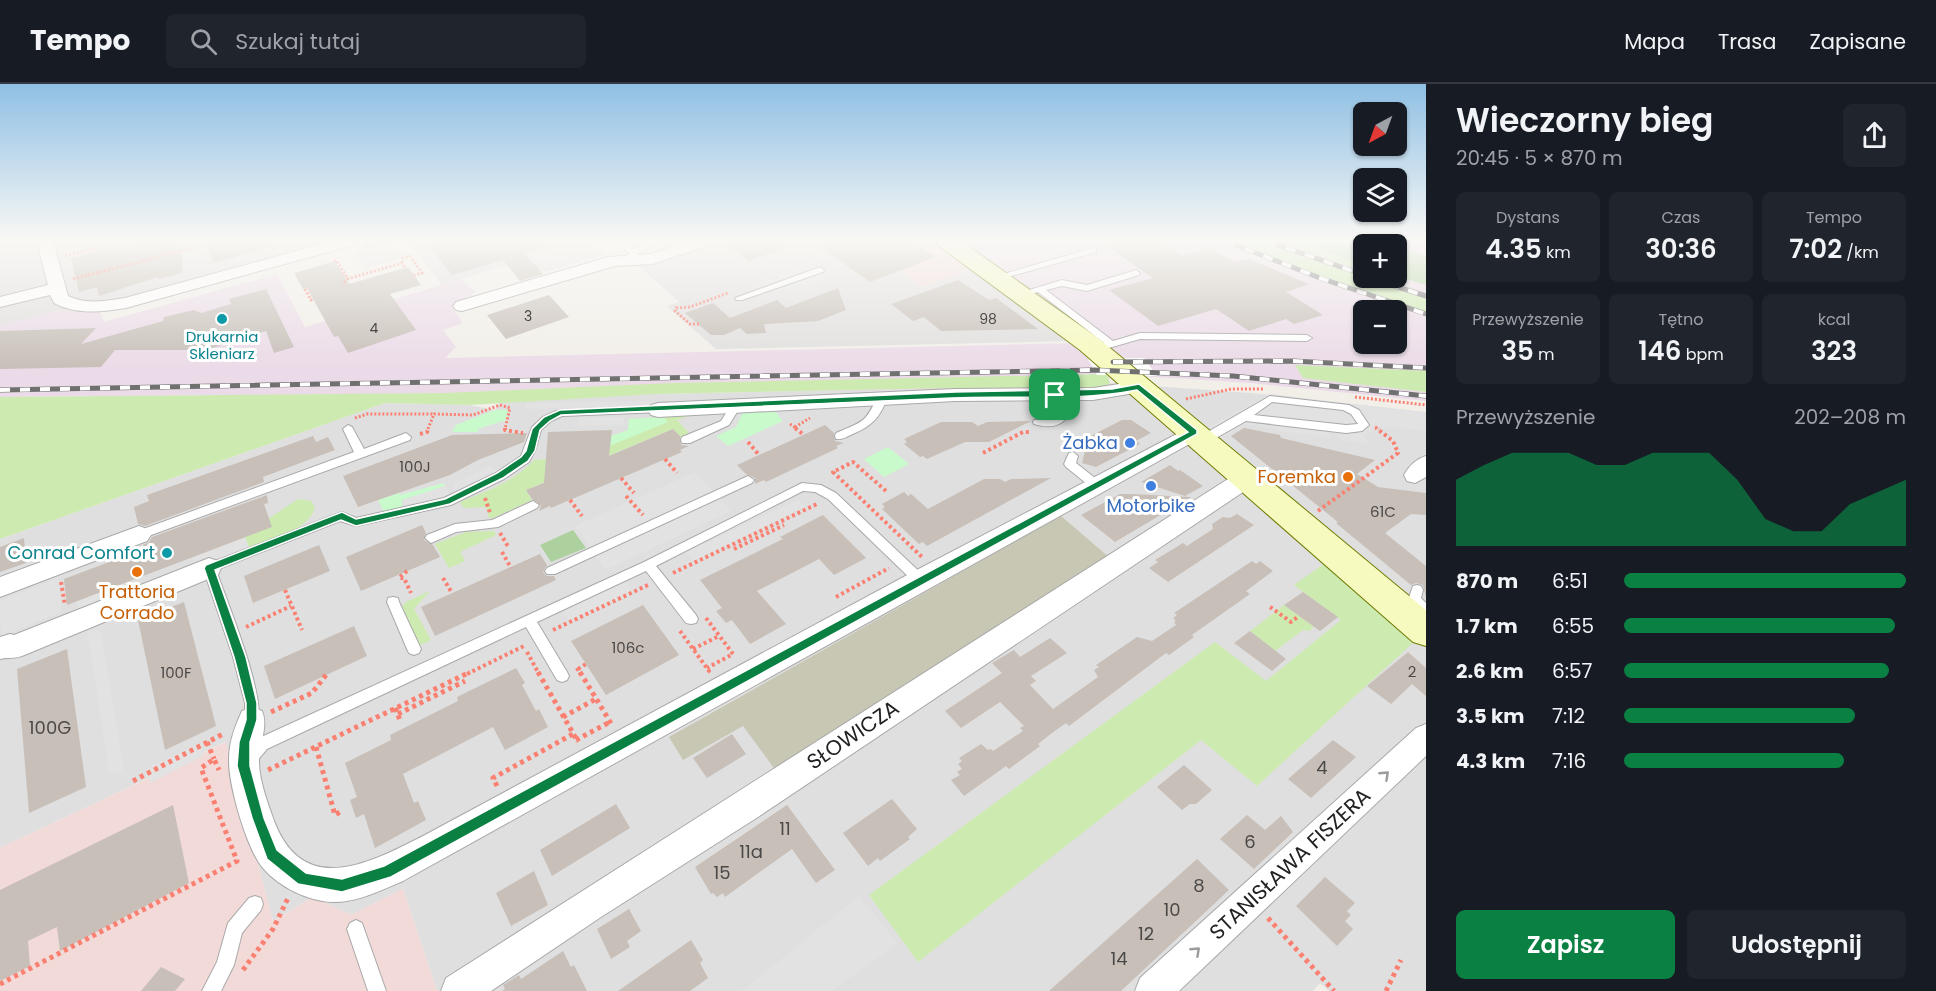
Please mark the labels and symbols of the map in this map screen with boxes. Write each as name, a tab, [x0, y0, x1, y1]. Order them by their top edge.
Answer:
north arrow	[1353, 102, 1407, 156]
house number: 3	[524, 306, 532, 326]
house number: 98	[979, 309, 997, 329]
marker: Drukarnia Skleniarz	[215, 312, 229, 326]
house number: 4	[370, 318, 379, 338]
place label: Drukarnia Skleniarz	[186, 326, 258, 364]
pin	[1029, 369, 1080, 420]
place label: Żabka	[1062, 430, 1118, 455]
marker: Żabka	[1123, 436, 1137, 450]
house number: 100J	[399, 456, 431, 477]
place label: Foremka	[1258, 464, 1336, 489]
marker: Foremka	[1341, 470, 1355, 484]
marker: Motorbike	[1144, 479, 1158, 493]
place label: Motorbike	[1107, 493, 1195, 518]
house number: 61C	[1370, 501, 1396, 522]
place label: Conrad Comfort	[8, 540, 155, 565]
marker: Conrad Comfort	[160, 546, 174, 560]
marker: Trattoria Corrado	[130, 565, 144, 579]
place label: Trattoria Corrado	[99, 579, 175, 625]
house number: 106c	[612, 637, 644, 658]
house number: 2	[1408, 661, 1416, 682]
house number: 100F	[160, 662, 192, 683]
street label: SŁOWICZA	[801, 693, 905, 776]
house number: 100G	[29, 715, 71, 740]
house number: 4	[1316, 755, 1328, 780]
one-way arrow	[1378, 771, 1388, 782]
street label: STANISŁAWA FISZERA	[1203, 781, 1377, 946]
house number: 11	[779, 816, 791, 841]
house number: 6	[1244, 829, 1256, 854]
house number: 11a	[739, 839, 763, 864]
house number: 15	[713, 860, 731, 885]
house number: 8	[1193, 873, 1205, 898]
house number: 10	[1163, 897, 1181, 922]
house number: 12	[1138, 921, 1154, 946]
house number: 14	[1110, 946, 1128, 971]
one-way arrow	[1190, 947, 1200, 958]

